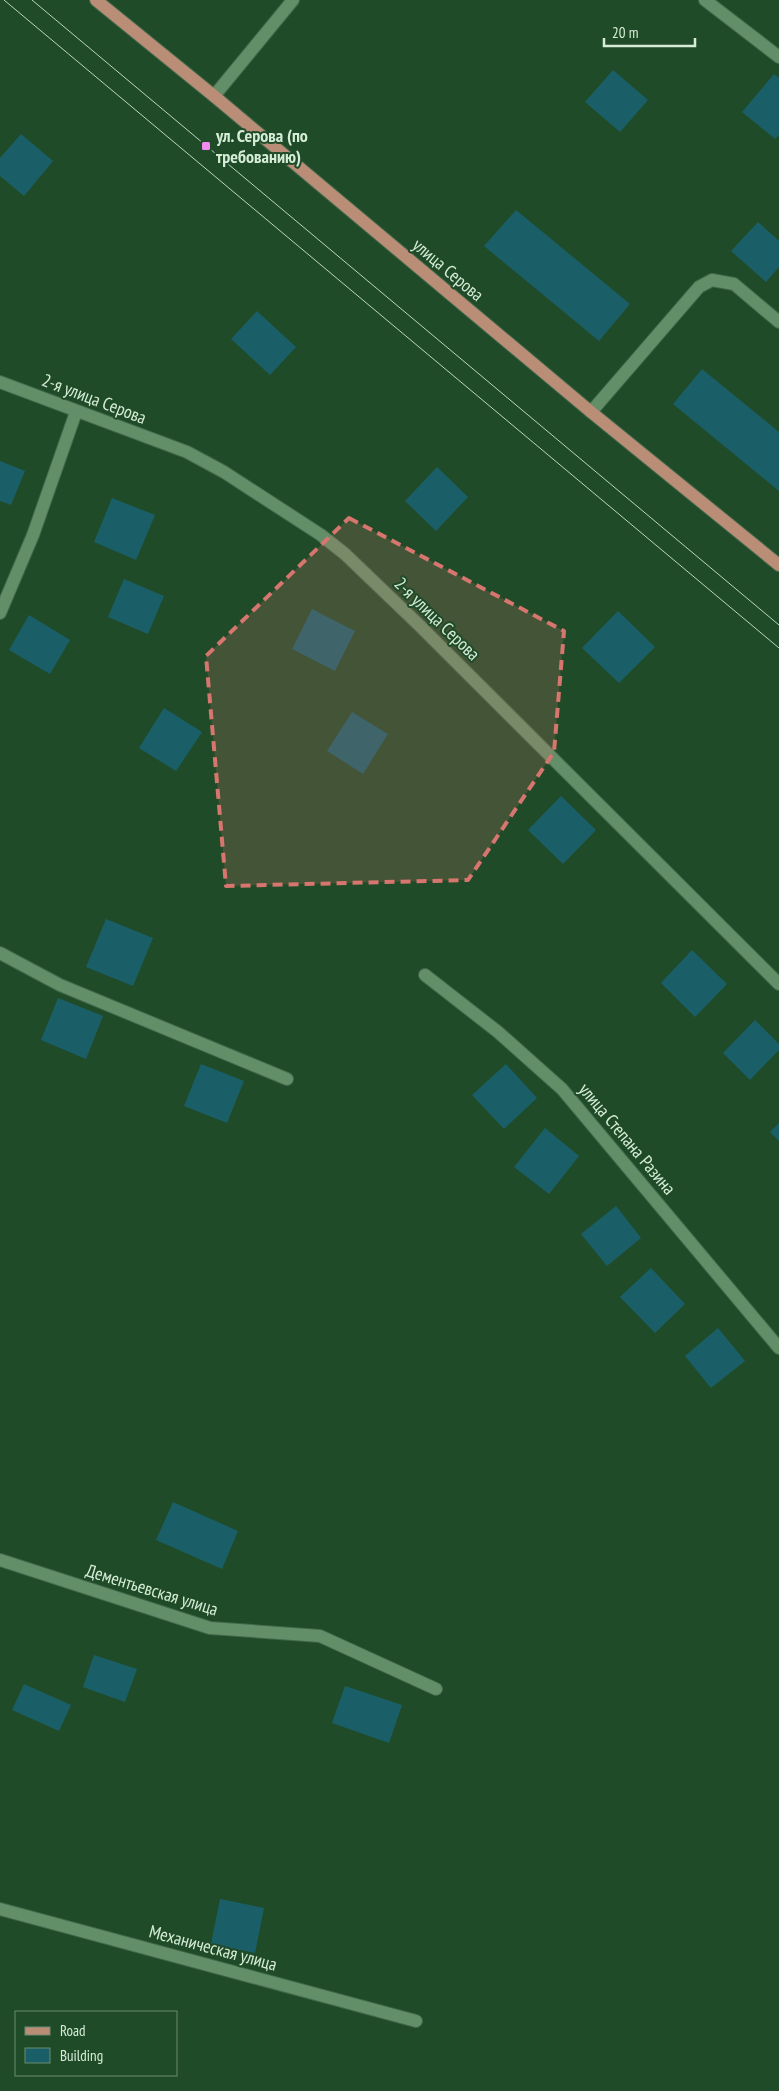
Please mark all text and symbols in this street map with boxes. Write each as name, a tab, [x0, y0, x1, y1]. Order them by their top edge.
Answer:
scale bar	[604, 15, 695, 47]
text: 20 m	[612, 23, 638, 42]
place label: ул. Серова (по требованию)	[215, 124, 308, 168]
marker: ул. Серова (по требованию)	[200, 140, 212, 152]
street label: улица Серова	[408, 233, 489, 306]
street label: 2-я улица Серова	[39, 368, 150, 429]
street label: 2-я улица Серова	[390, 572, 485, 665]
street label: улица Степана Разина	[574, 1078, 681, 1199]
street label: Дементьевская улица	[83, 1559, 221, 1621]
street label: Механическая улица	[147, 1919, 280, 1976]
legend	[15, 2011, 178, 2076]
text: Road	[60, 2021, 86, 2040]
text: Building	[60, 2046, 103, 2065]

